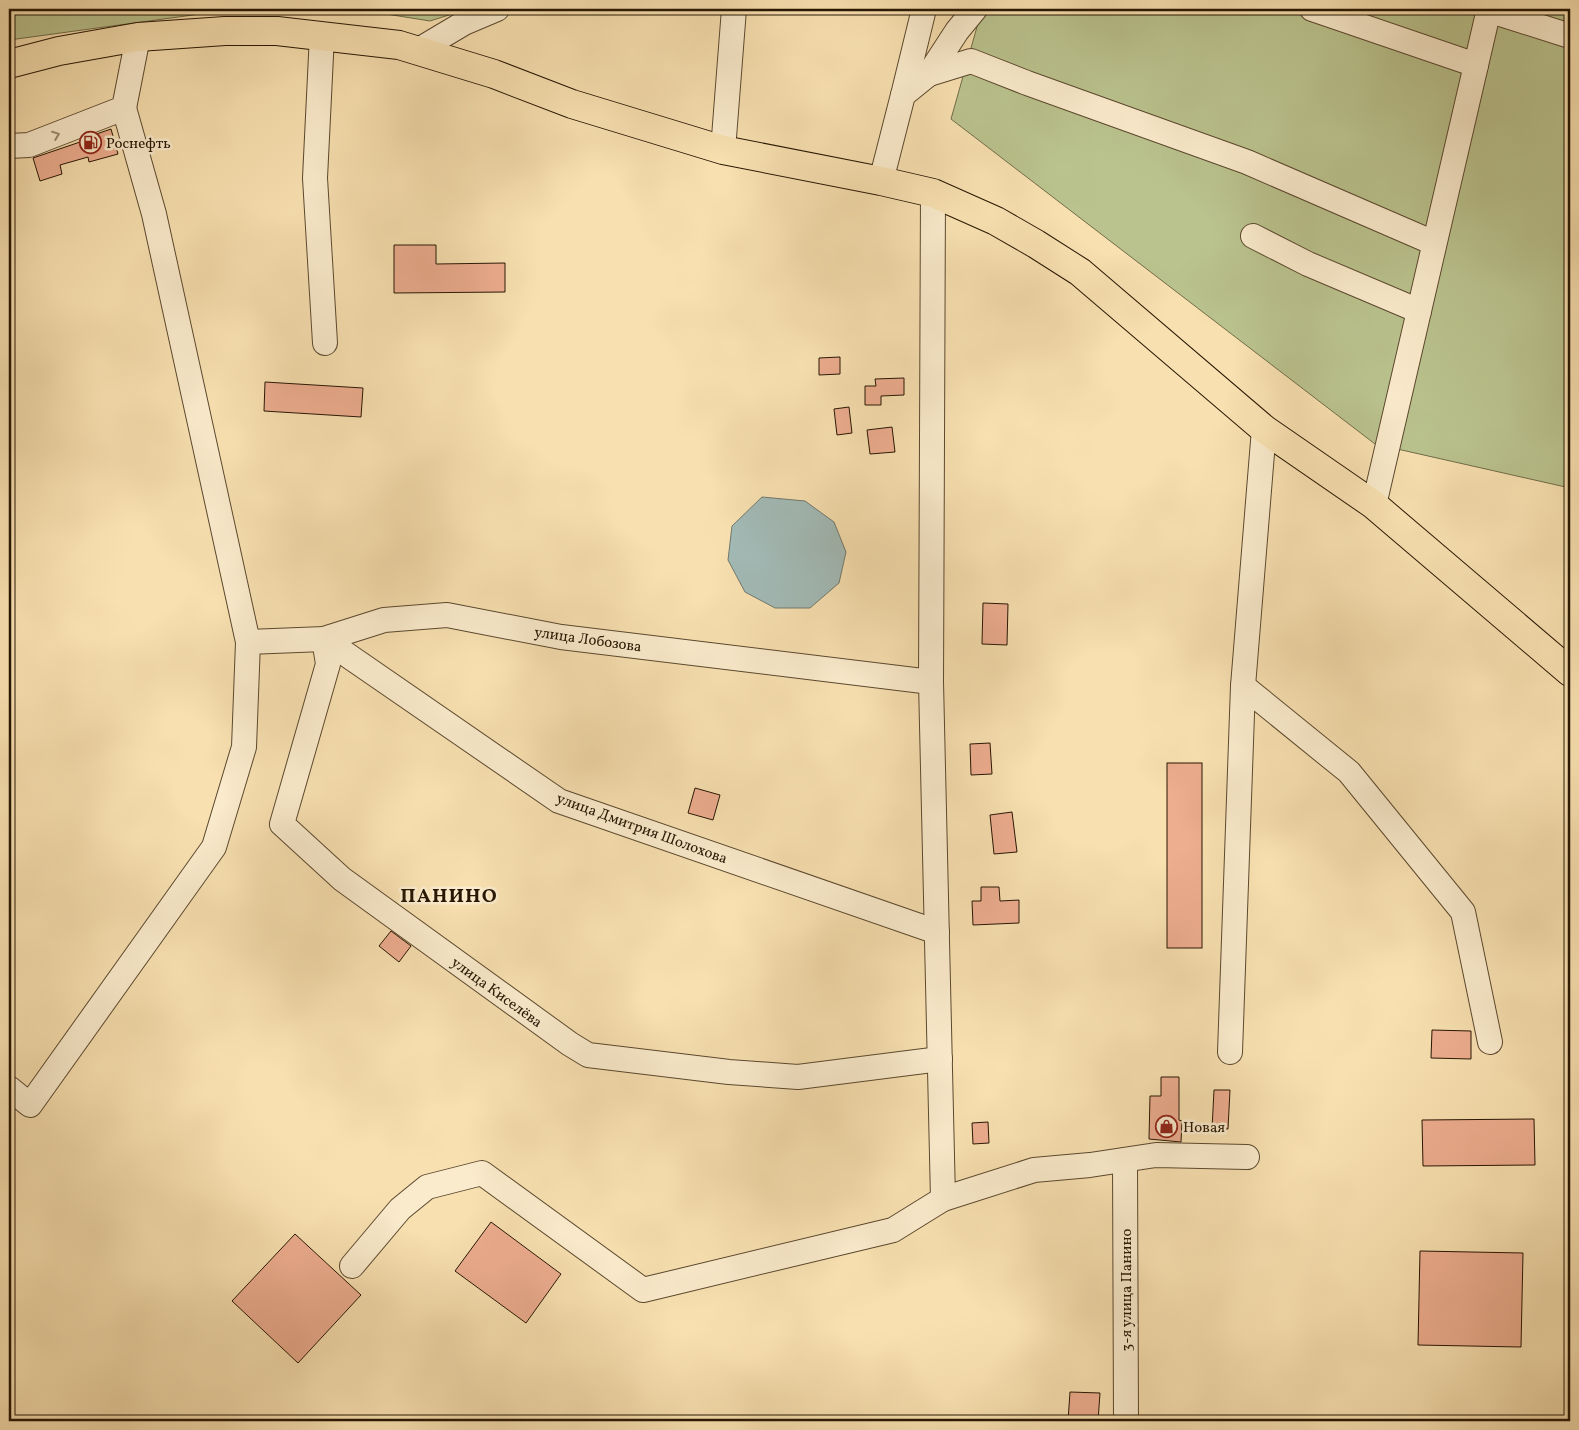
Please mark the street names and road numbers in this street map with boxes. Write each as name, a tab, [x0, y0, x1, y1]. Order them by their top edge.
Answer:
street label: улица Лобозова	[533, 623, 643, 658]
street label: улица Дмитрия Шолохова	[553, 789, 730, 870]
street label: улица Киселёва	[446, 953, 546, 1034]
street label: 3-я улица Панино	[1117, 1228, 1138, 1352]

